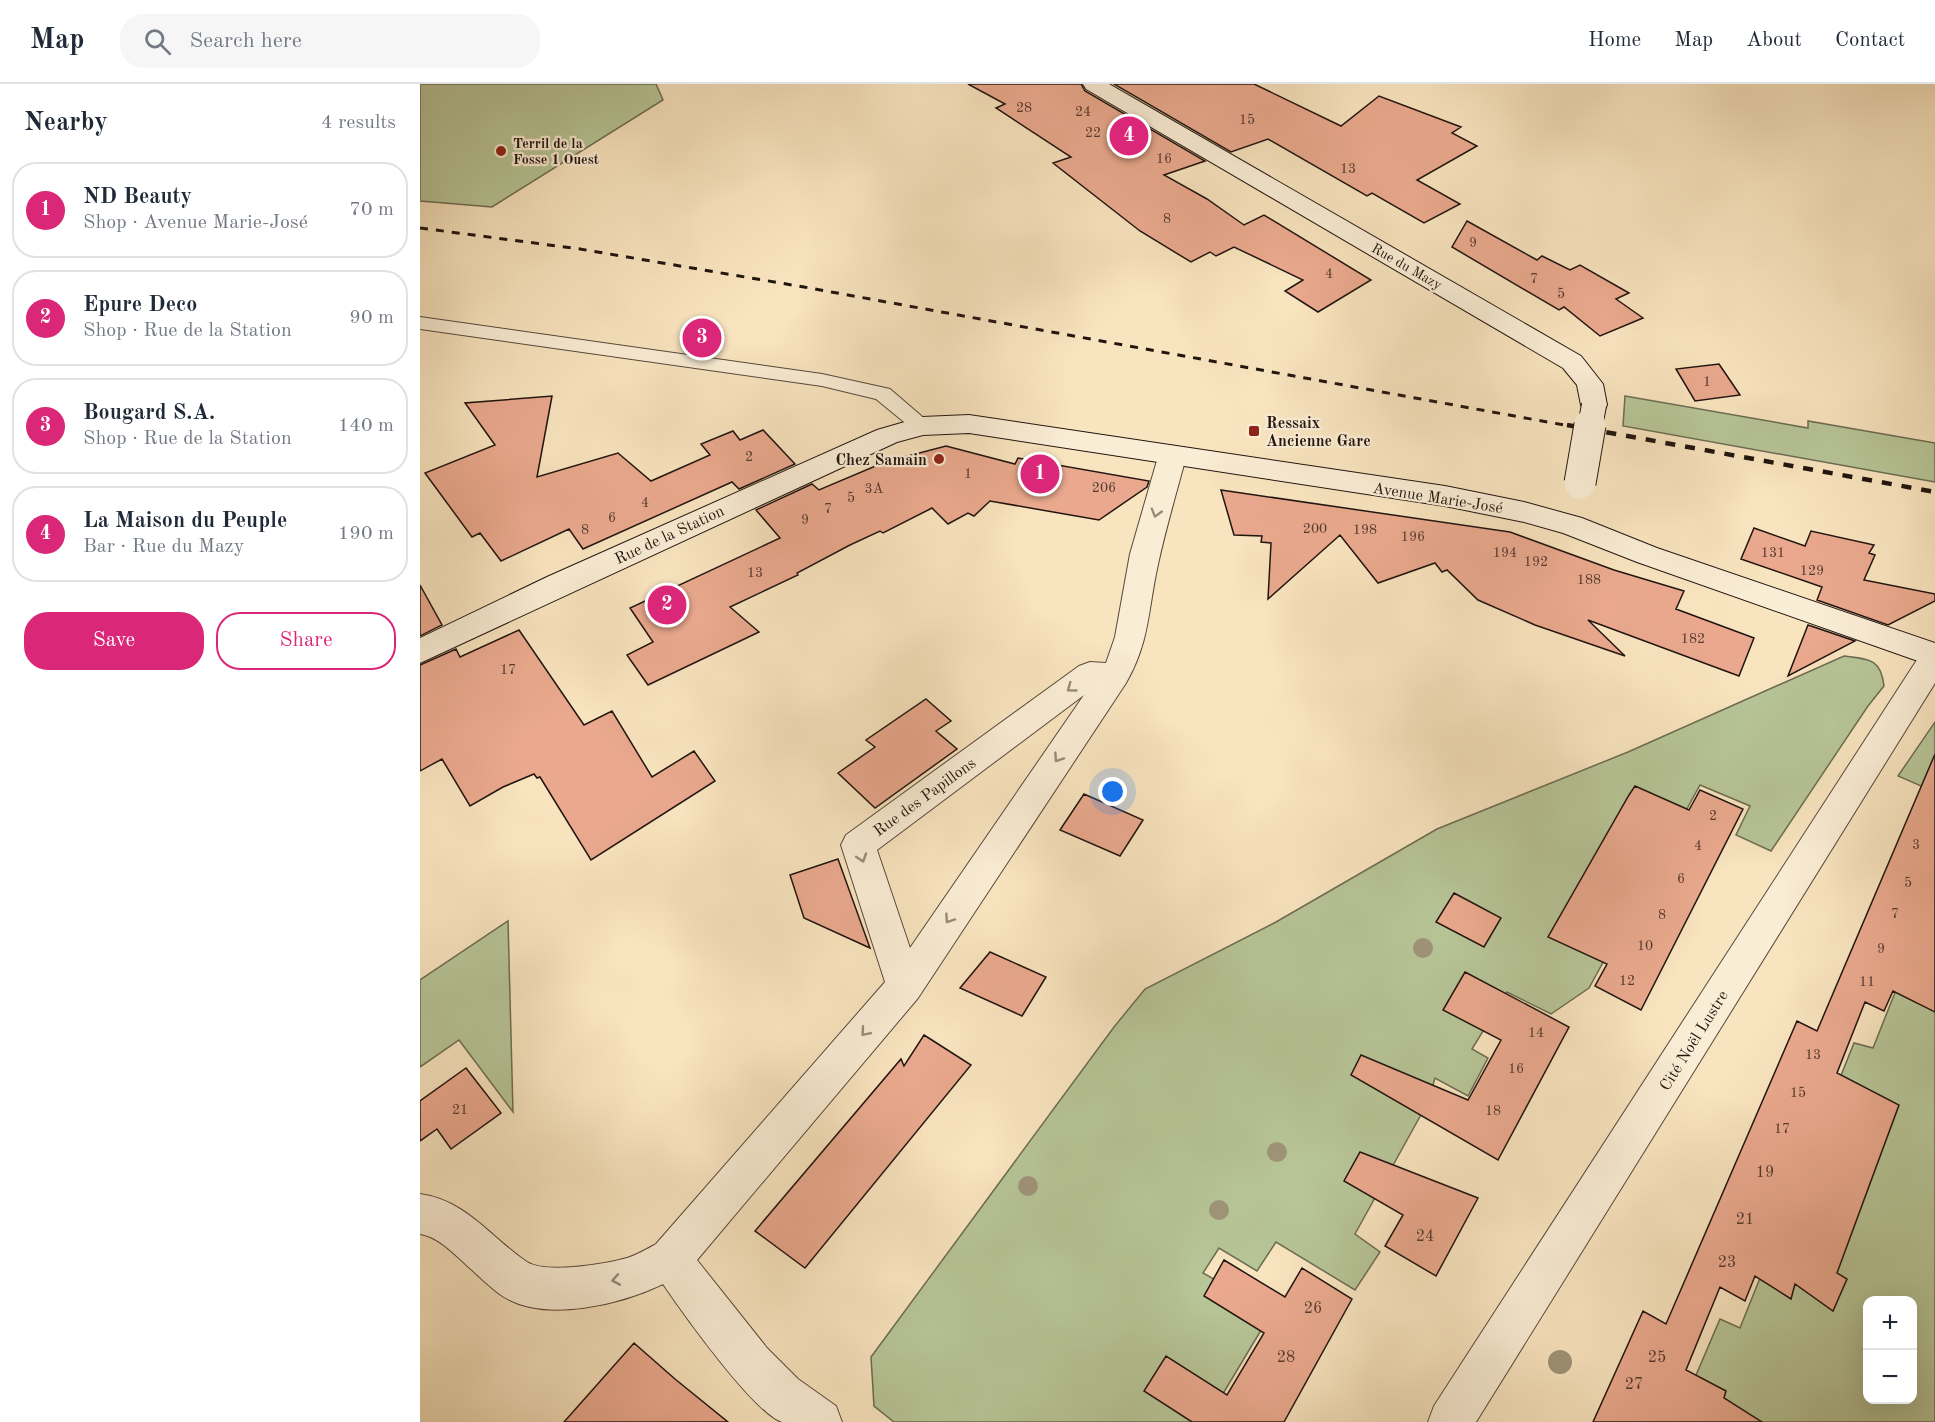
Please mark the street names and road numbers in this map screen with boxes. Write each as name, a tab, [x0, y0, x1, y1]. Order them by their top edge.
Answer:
street label: Rue du Mazy	[1369, 241, 1445, 293]
street label: Avenue Marie-José	[1371, 481, 1504, 517]
street label: Rue de la Station	[613, 503, 727, 568]
street label: Rue des Papillons	[871, 755, 979, 840]
street label: Cité Noël Lustre	[1658, 988, 1732, 1094]

